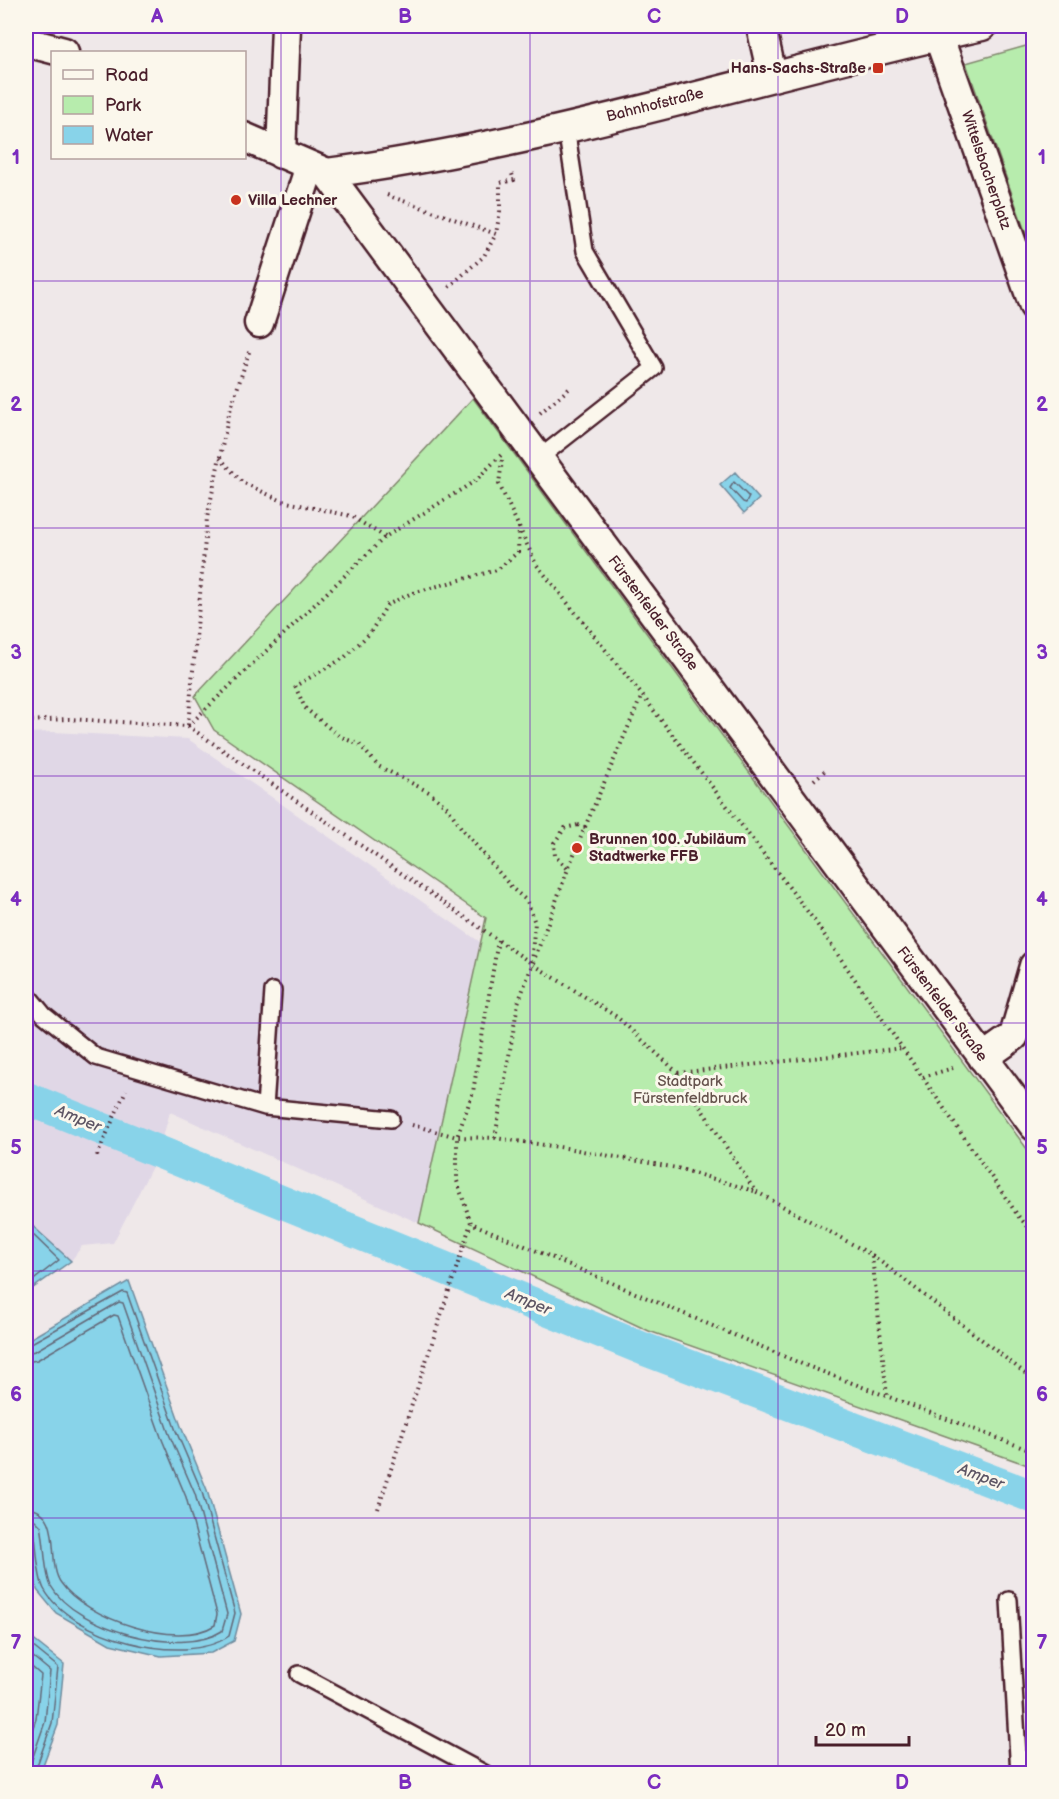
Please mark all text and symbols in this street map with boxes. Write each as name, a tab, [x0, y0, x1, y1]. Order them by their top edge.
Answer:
text: A	[150, 5, 164, 29]
text: B	[398, 5, 412, 29]
text: C	[647, 5, 661, 29]
text: D	[895, 5, 909, 29]
legend	[51, 51, 246, 159]
place label: Hans-Sachs-Straße	[731, 59, 866, 78]
marker: Hans-Sachs-Straße	[871, 61, 885, 75]
text: Road	[105, 65, 149, 86]
street label: Bahnhofstraße	[604, 84, 706, 126]
text: Park	[105, 95, 141, 116]
street label: Wittelsbacherplatz	[957, 108, 1016, 233]
text: Water	[105, 125, 153, 146]
text: 1	[12, 146, 20, 170]
text: 1	[1038, 146, 1046, 170]
place label: Villa Lechner	[248, 191, 338, 210]
marker: Villa Lechner	[229, 193, 243, 207]
text: 2	[10, 393, 22, 417]
text: 2	[1036, 393, 1048, 417]
street label: Fürstenfelder Straße	[604, 552, 703, 674]
text: 3	[10, 641, 22, 665]
text: 3	[1036, 641, 1048, 665]
place label: Brunnen 100. Jubiläum Stadtwerke FFB	[589, 830, 747, 866]
marker: Brunnen 100. Jubiläum Stadtwerke FFB	[570, 841, 584, 855]
text: 4	[10, 888, 22, 912]
text: 4	[1036, 888, 1048, 912]
street label: Fürstenfelder Straße	[893, 943, 992, 1065]
park label: Stadtpark Fürstenfeldbruck	[633, 1072, 748, 1108]
water label: Amper	[52, 1101, 105, 1137]
text: 5	[10, 1136, 22, 1160]
text: 5	[1036, 1136, 1048, 1160]
water label: Amper	[502, 1284, 555, 1320]
text: 6	[10, 1383, 22, 1407]
text: 6	[1036, 1383, 1048, 1407]
water label: Amper	[955, 1459, 1008, 1495]
text: 7	[10, 1631, 22, 1655]
text: 7	[1036, 1631, 1048, 1655]
scale bar	[816, 1709, 909, 1747]
text: 20 m	[825, 1720, 866, 1741]
text: A	[150, 1771, 164, 1795]
text: B	[398, 1771, 412, 1795]
text: C	[647, 1771, 661, 1795]
text: D	[895, 1771, 909, 1795]

